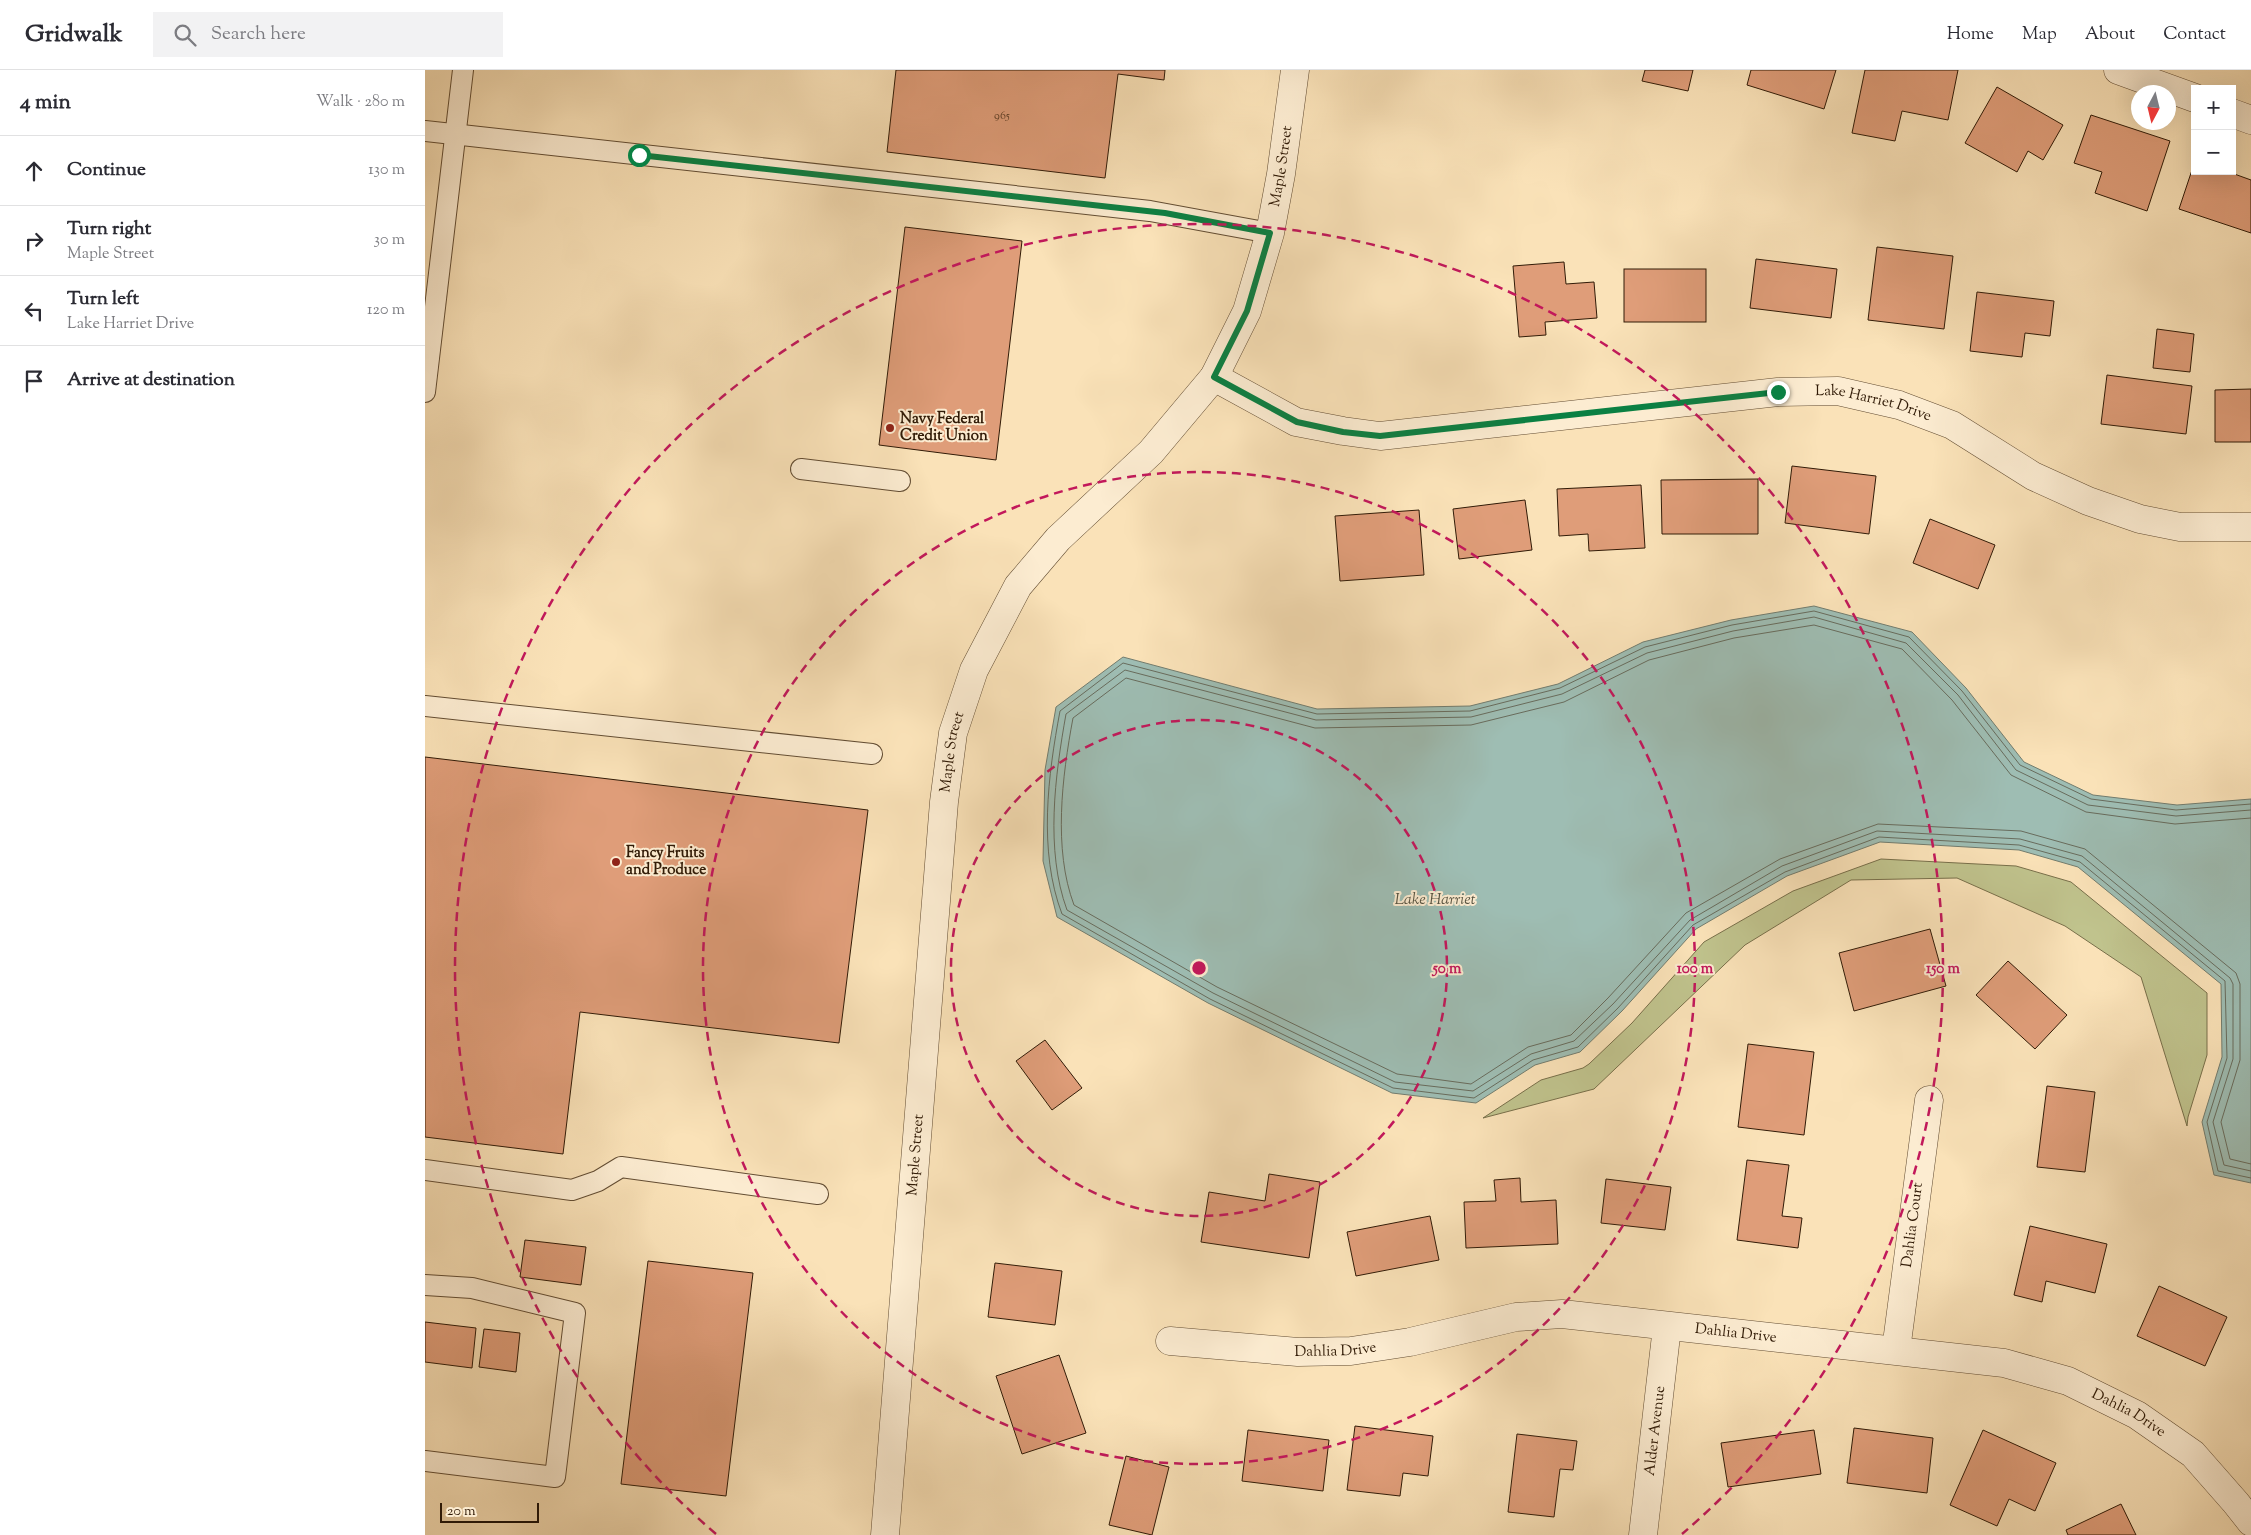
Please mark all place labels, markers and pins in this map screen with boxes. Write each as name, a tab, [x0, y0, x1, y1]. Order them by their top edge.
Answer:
place label: Navy Federal Credit Union	[900, 409, 988, 447]
marker: Navy Federal Credit Union	[884, 422, 896, 434]
place label: Fancy Fruits and Produce	[626, 843, 706, 881]
marker: Fancy Fruits and Produce	[610, 856, 622, 868]
centre of rings	[1190, 959, 1208, 977]

